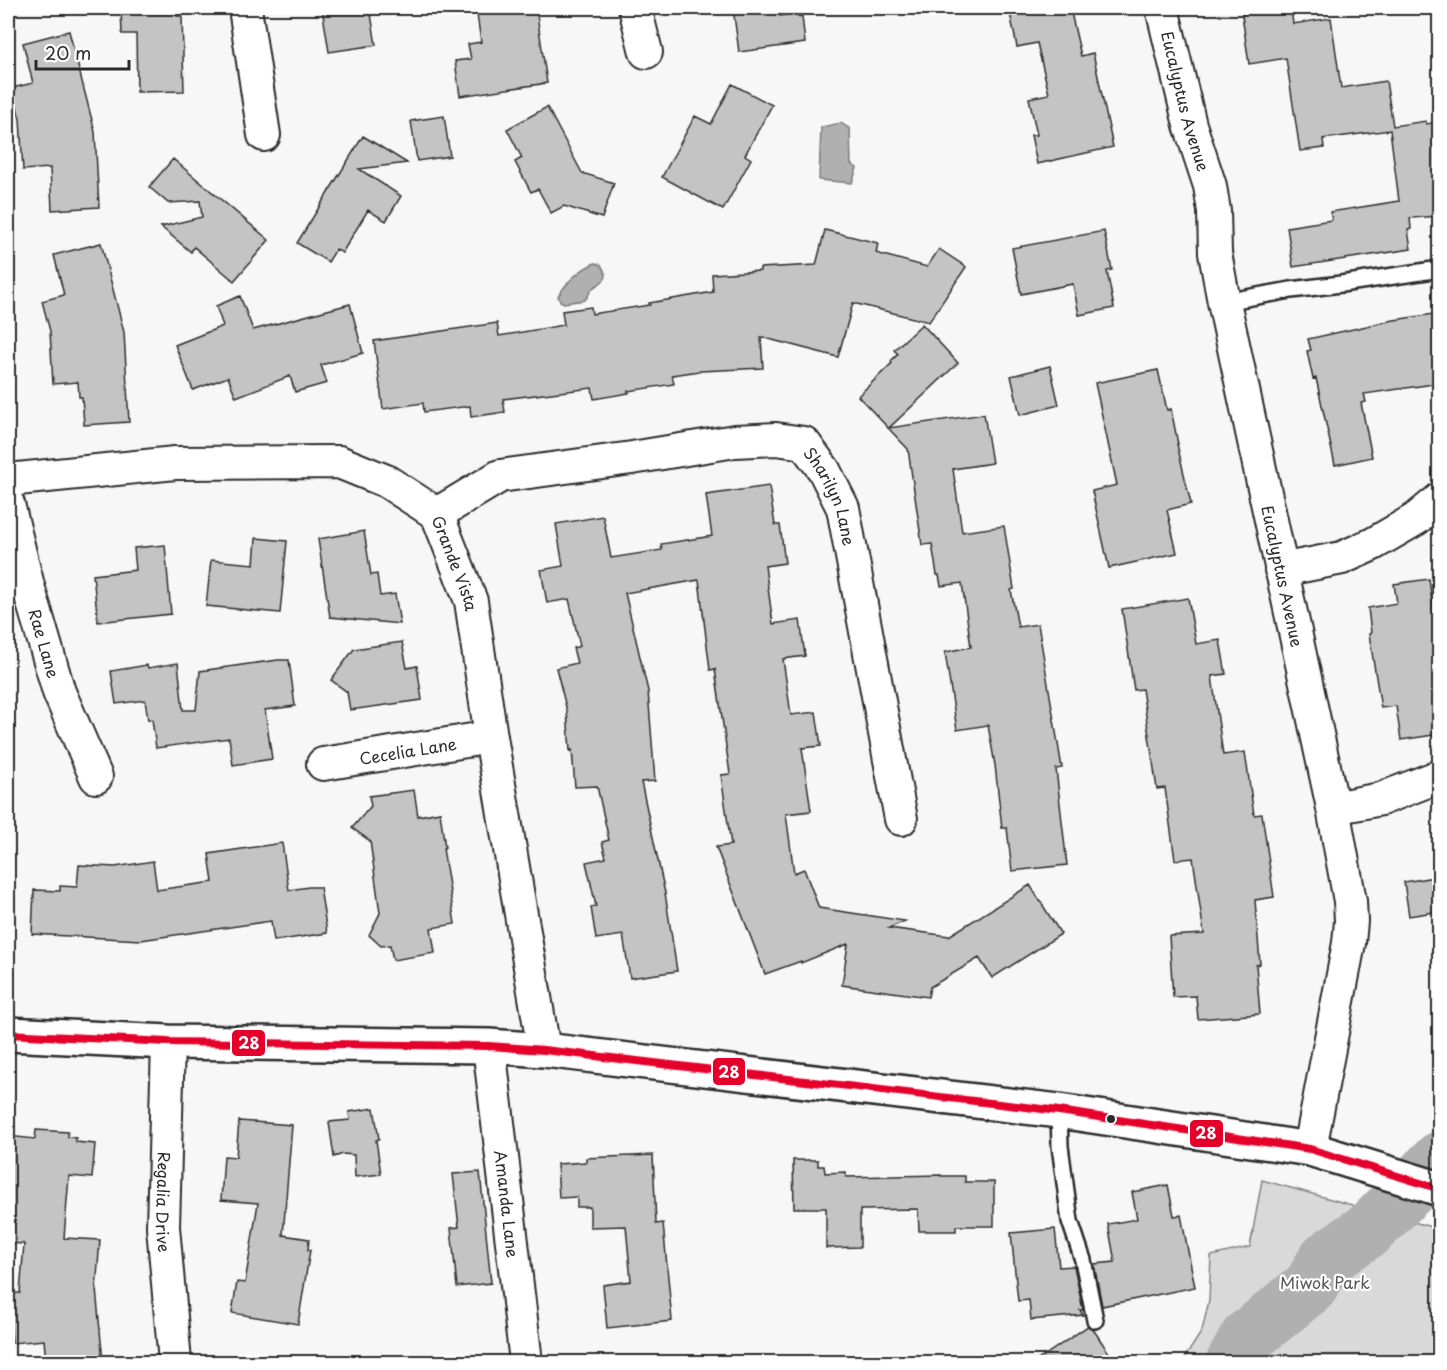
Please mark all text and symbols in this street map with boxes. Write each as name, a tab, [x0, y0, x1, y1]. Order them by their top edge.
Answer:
street label: Eucalyptus Avenue	[1156, 28, 1216, 174]
scale bar	[36, 33, 129, 71]
text: 20 m	[45, 39, 91, 66]
street label: Sharilyn Lane	[798, 441, 862, 548]
street label: Eucalyptus Avenue	[1256, 503, 1310, 649]
street label: Grande Vista	[427, 512, 484, 613]
street label: Rae Lane	[23, 606, 66, 681]
street label: Cecelia Lane	[358, 731, 458, 770]
line badge: 28	[231, 1029, 266, 1057]
text: 28	[238, 1030, 260, 1054]
line badge: 28	[712, 1057, 746, 1086]
text: 28	[718, 1059, 740, 1083]
unlabelled marker	[1105, 1113, 1117, 1125]
line badge: 28	[1189, 1119, 1224, 1148]
text: 28	[1195, 1120, 1217, 1144]
street label: Amanda Lane	[489, 1149, 526, 1259]
street label: Regalia Drive	[151, 1151, 177, 1253]
park label: Miwok Park	[1280, 1270, 1370, 1294]

